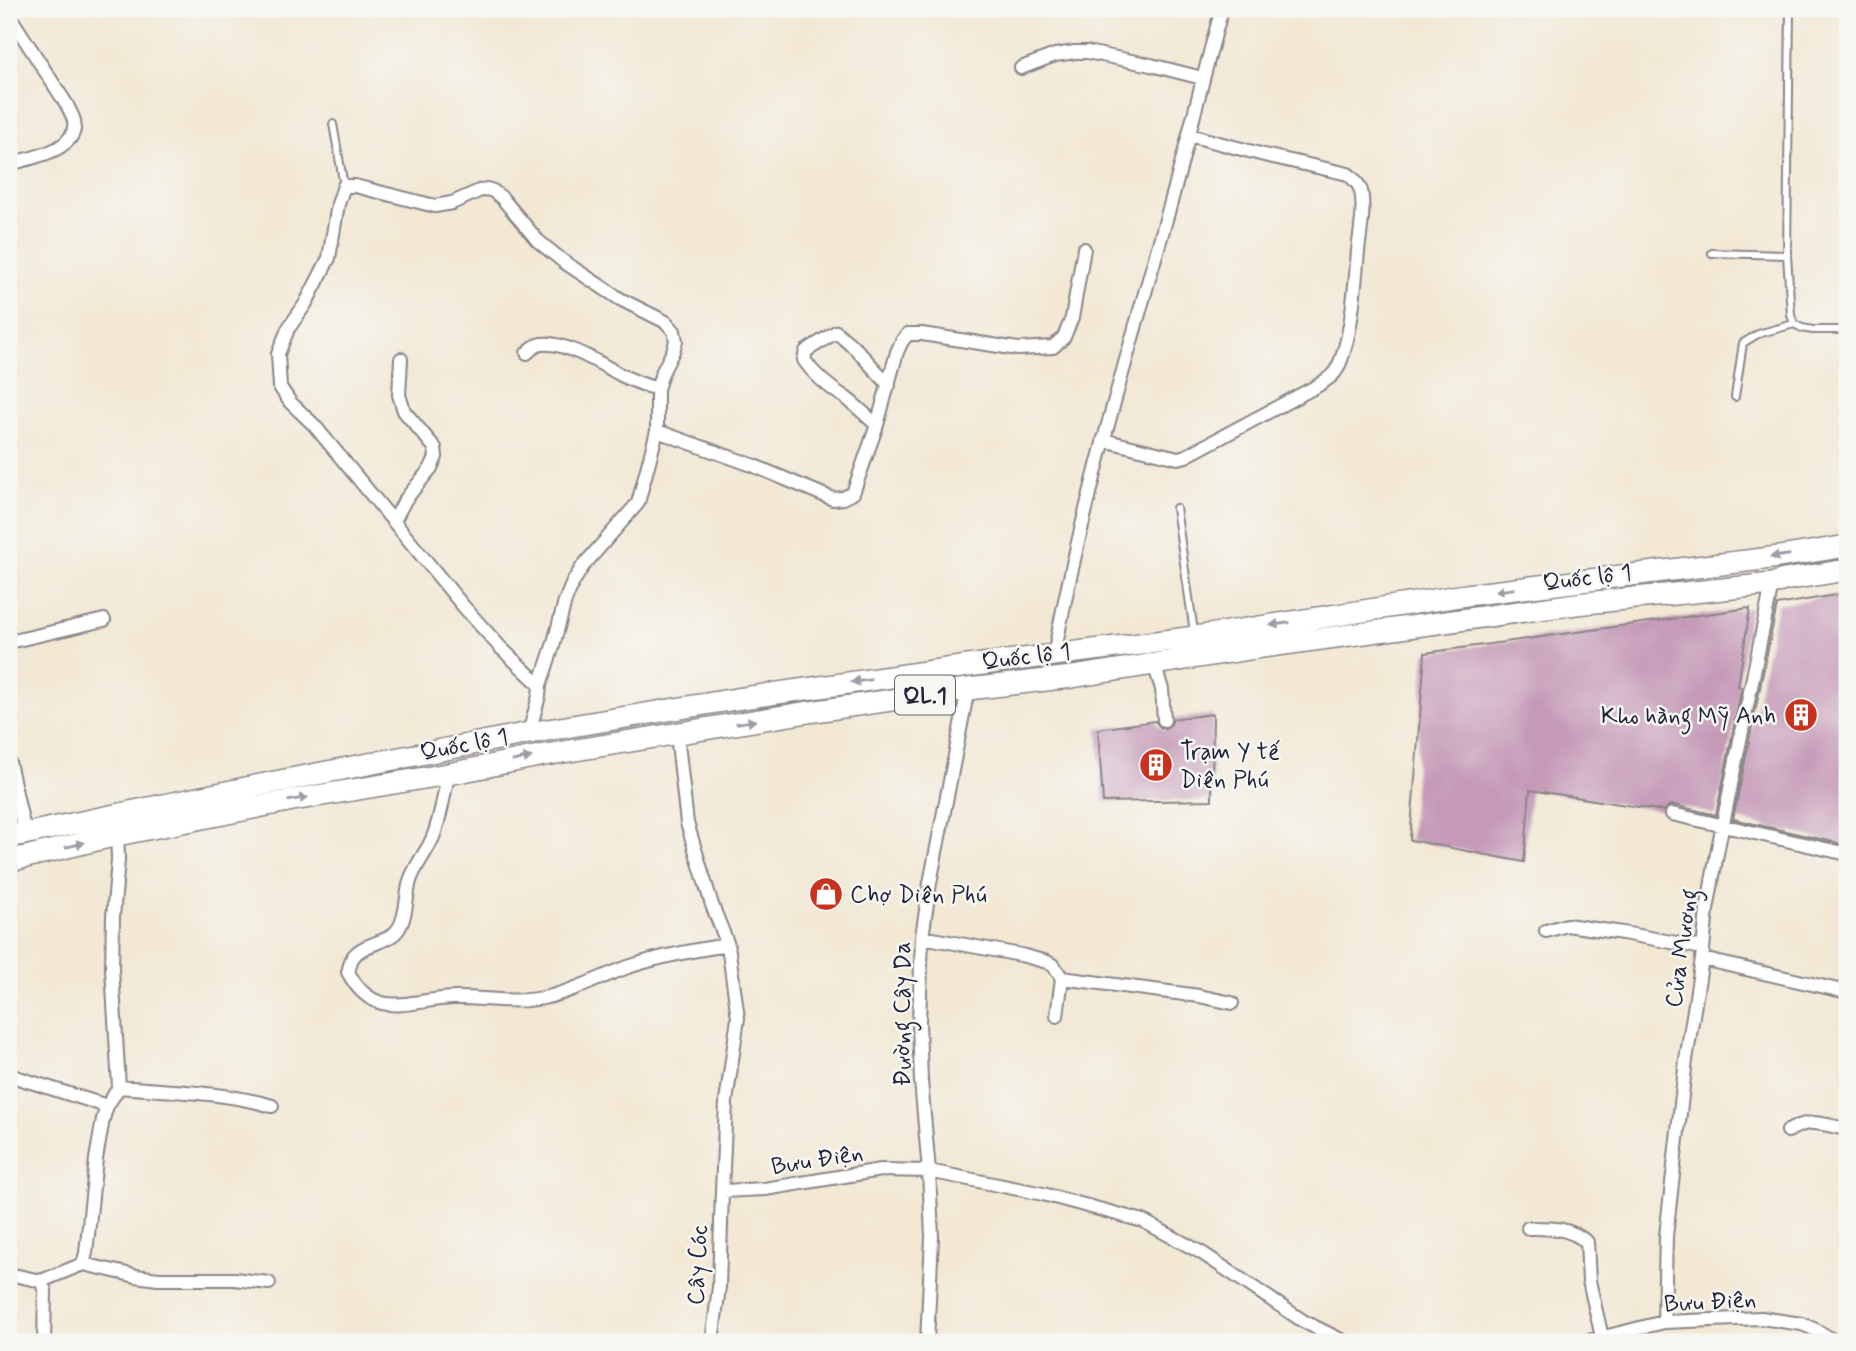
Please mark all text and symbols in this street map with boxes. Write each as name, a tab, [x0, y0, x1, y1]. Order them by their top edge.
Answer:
one-way arrow	[1769, 551, 1791, 562]
street label: Quốc lộ 1	[1541, 558, 1633, 599]
one-way arrow	[1494, 585, 1516, 596]
one-way arrow	[1269, 619, 1291, 630]
street label: Quốc lộ 1	[980, 637, 1072, 678]
one-way arrow	[850, 676, 872, 687]
road number: QL.1	[895, 676, 955, 715]
building icon: Kho hàng Mỹ Anh	[1782, 696, 1820, 734]
place label: Kho hàng Mỹ Anh	[1601, 701, 1776, 735]
one-way arrow	[735, 716, 757, 727]
street label: Quốc lộ 1	[418, 722, 511, 769]
place label: Trạm Y tế Diên Phú	[1180, 737, 1280, 796]
building icon: Trạm Y tế Diên Phú	[1137, 746, 1175, 784]
one-way arrow	[511, 754, 533, 765]
one-way arrow	[287, 793, 309, 804]
one-way arrow	[64, 839, 86, 850]
shop icon: Chợ Diên Phú	[807, 875, 845, 913]
place label: Chợ Diên Phú	[850, 880, 987, 911]
street label: Cửa Mương	[1659, 887, 1709, 1010]
street label: Đường Cây Da	[888, 941, 922, 1087]
street label: Bưu Điện	[769, 1138, 865, 1183]
street label: Cây Cóc	[681, 1224, 716, 1306]
street label: Bưu Điện	[1663, 1285, 1757, 1320]

